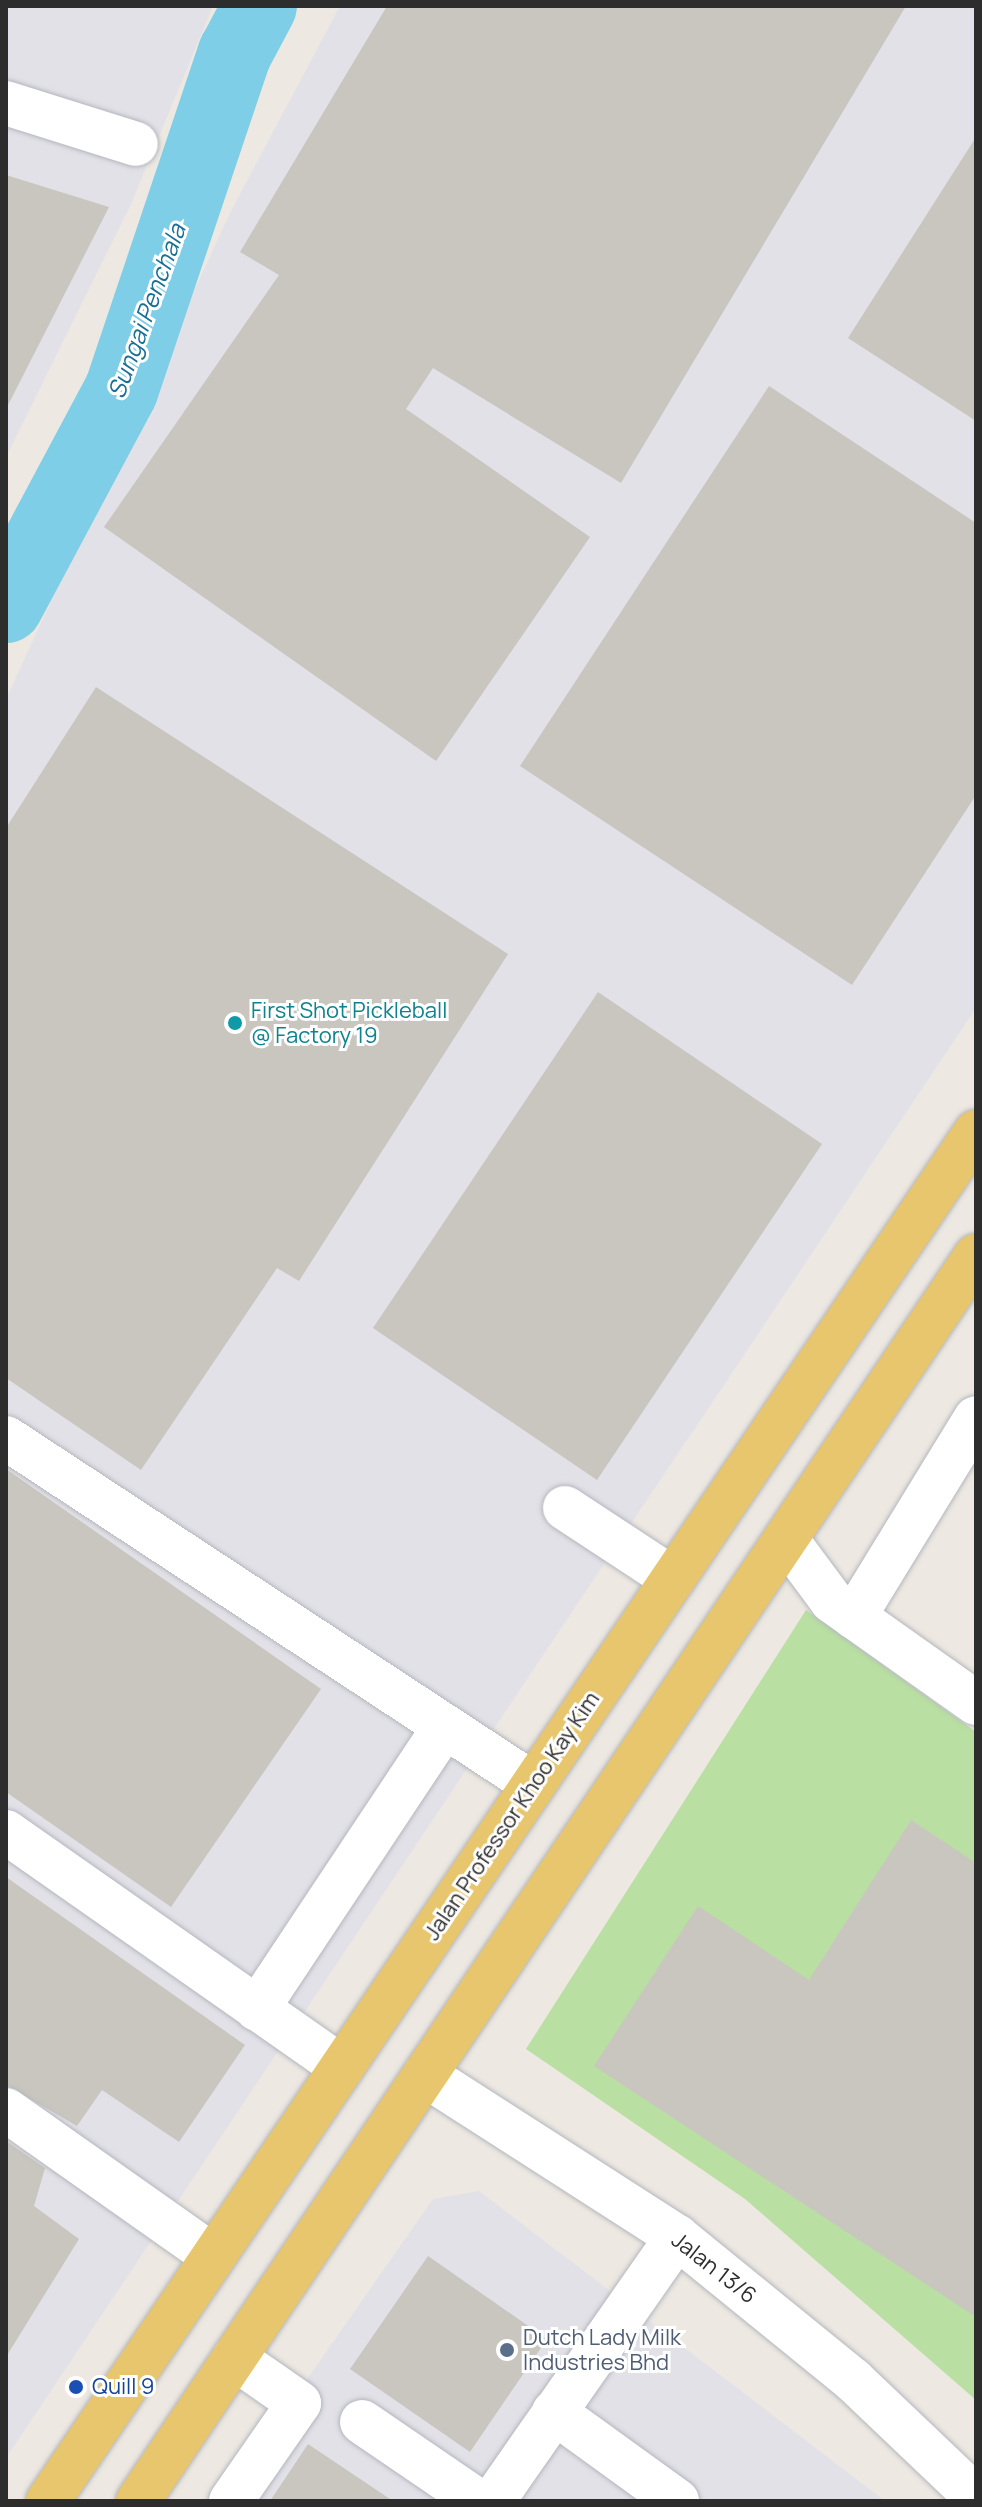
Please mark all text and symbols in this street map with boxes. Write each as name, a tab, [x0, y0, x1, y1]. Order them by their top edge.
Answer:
water label: Sungai Penchala	[101, 220, 191, 402]
place label: First Shot Pickleball @ Factory 19	[251, 997, 447, 1048]
marker: First Shot Pickleball @ Factory 19	[226, 1014, 244, 1032]
street label: Jalan Professor Khoo Kay Kim	[419, 1687, 605, 1945]
street label: Jalan 13/6	[666, 2227, 762, 2309]
place label: Dutch Lady Milk Industries Bhd	[523, 2324, 681, 2376]
marker: Dutch Lady Milk Industries Bhd	[498, 2341, 516, 2359]
place label: Quill 9	[92, 2374, 154, 2400]
marker: Quill 9	[67, 2378, 85, 2396]

